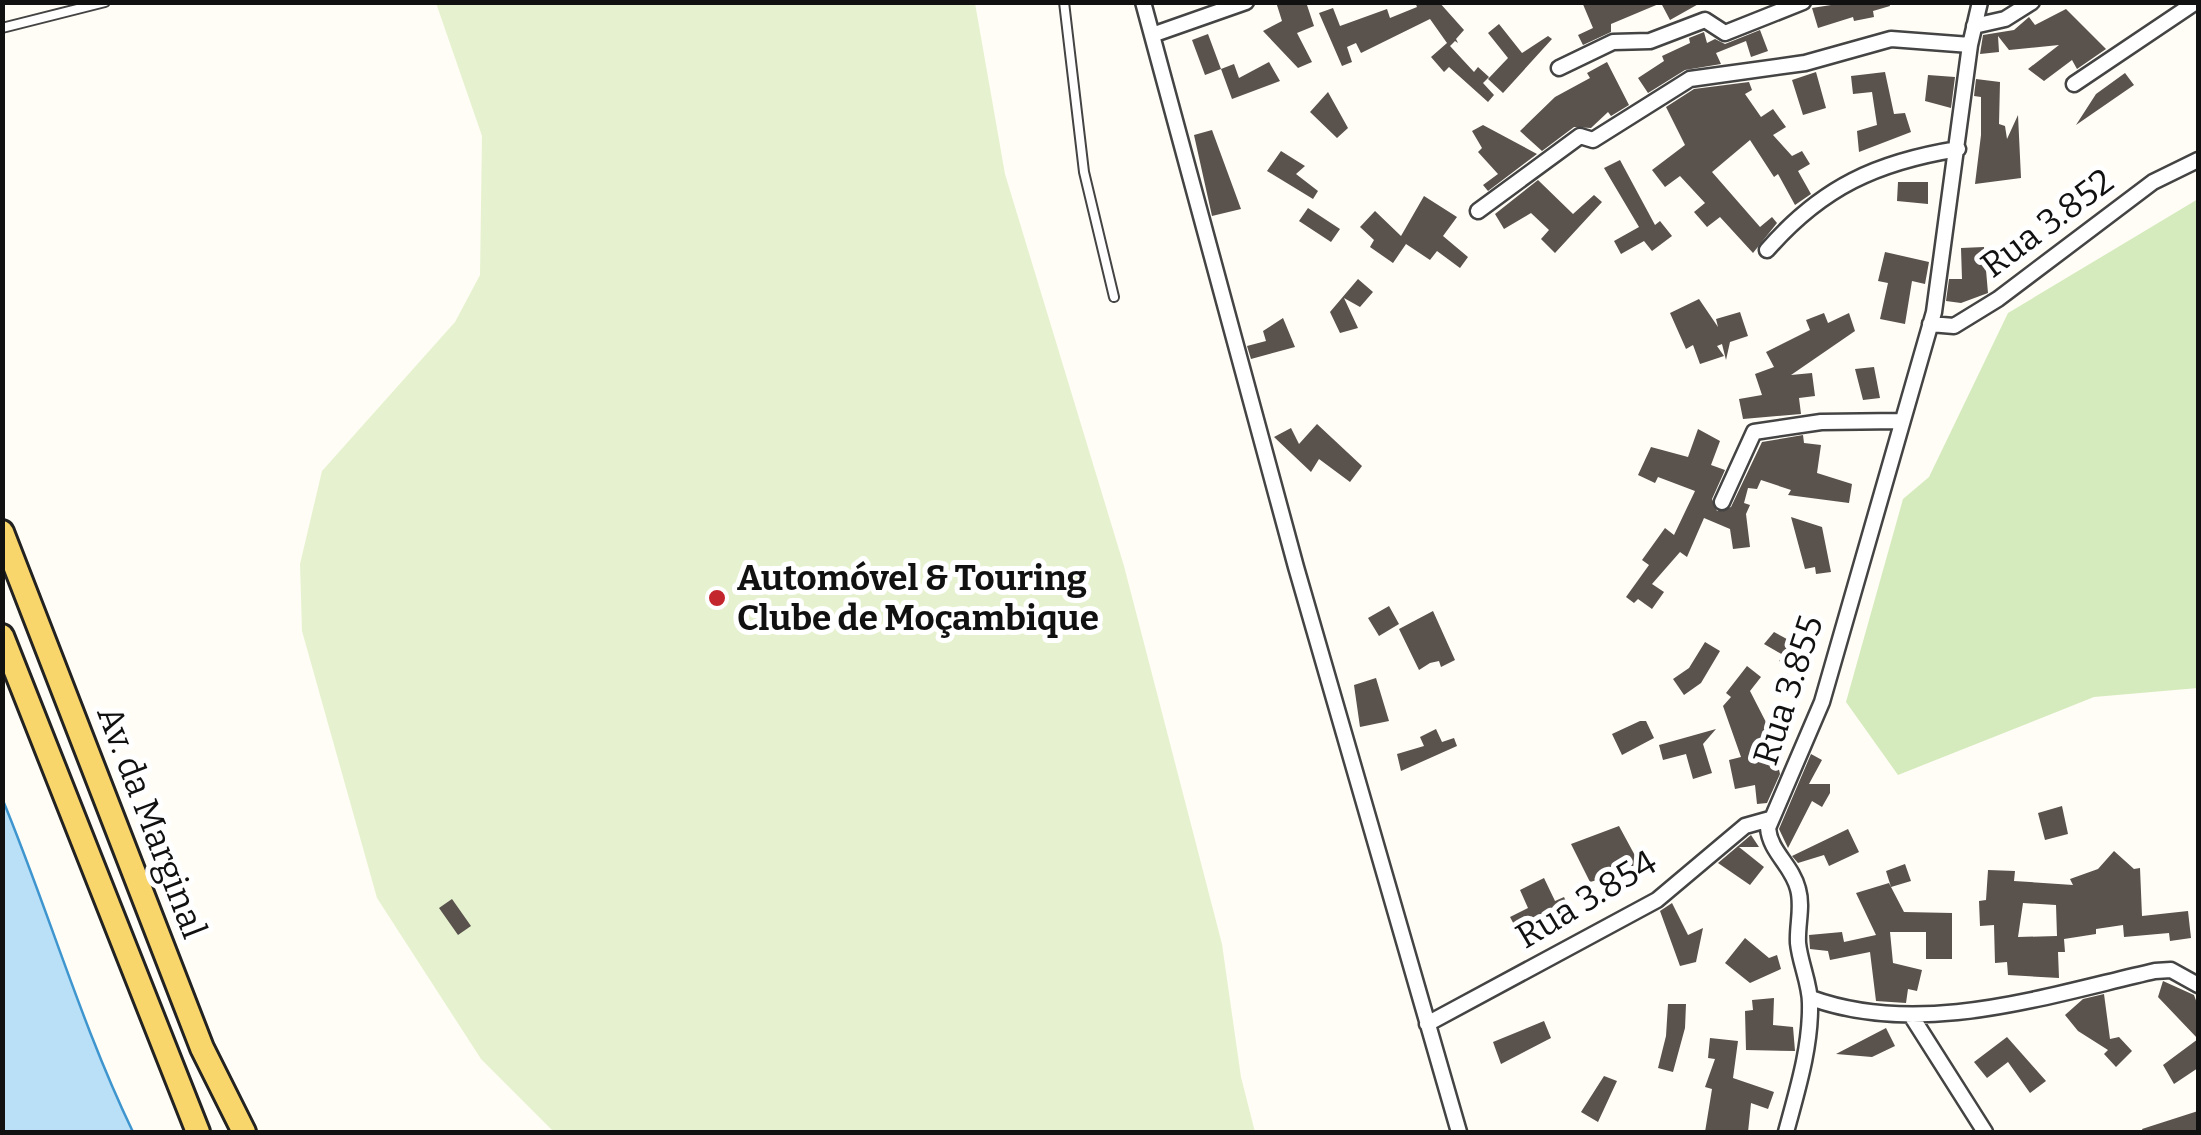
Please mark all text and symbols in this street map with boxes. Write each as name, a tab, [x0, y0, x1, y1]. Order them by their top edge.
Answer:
street label: Rua 3.852	[1973, 160, 2121, 286]
place label: Automóvel & Touring Clube de Moçambique	[737, 557, 1099, 639]
marker: Automóvel & Touring Clube de Moçambique	[706, 587, 728, 609]
street label: Rua 3.855	[1744, 610, 1832, 770]
street label: Av. da Marginal	[88, 700, 216, 944]
street label: Rua 3.854	[1508, 841, 1664, 957]

